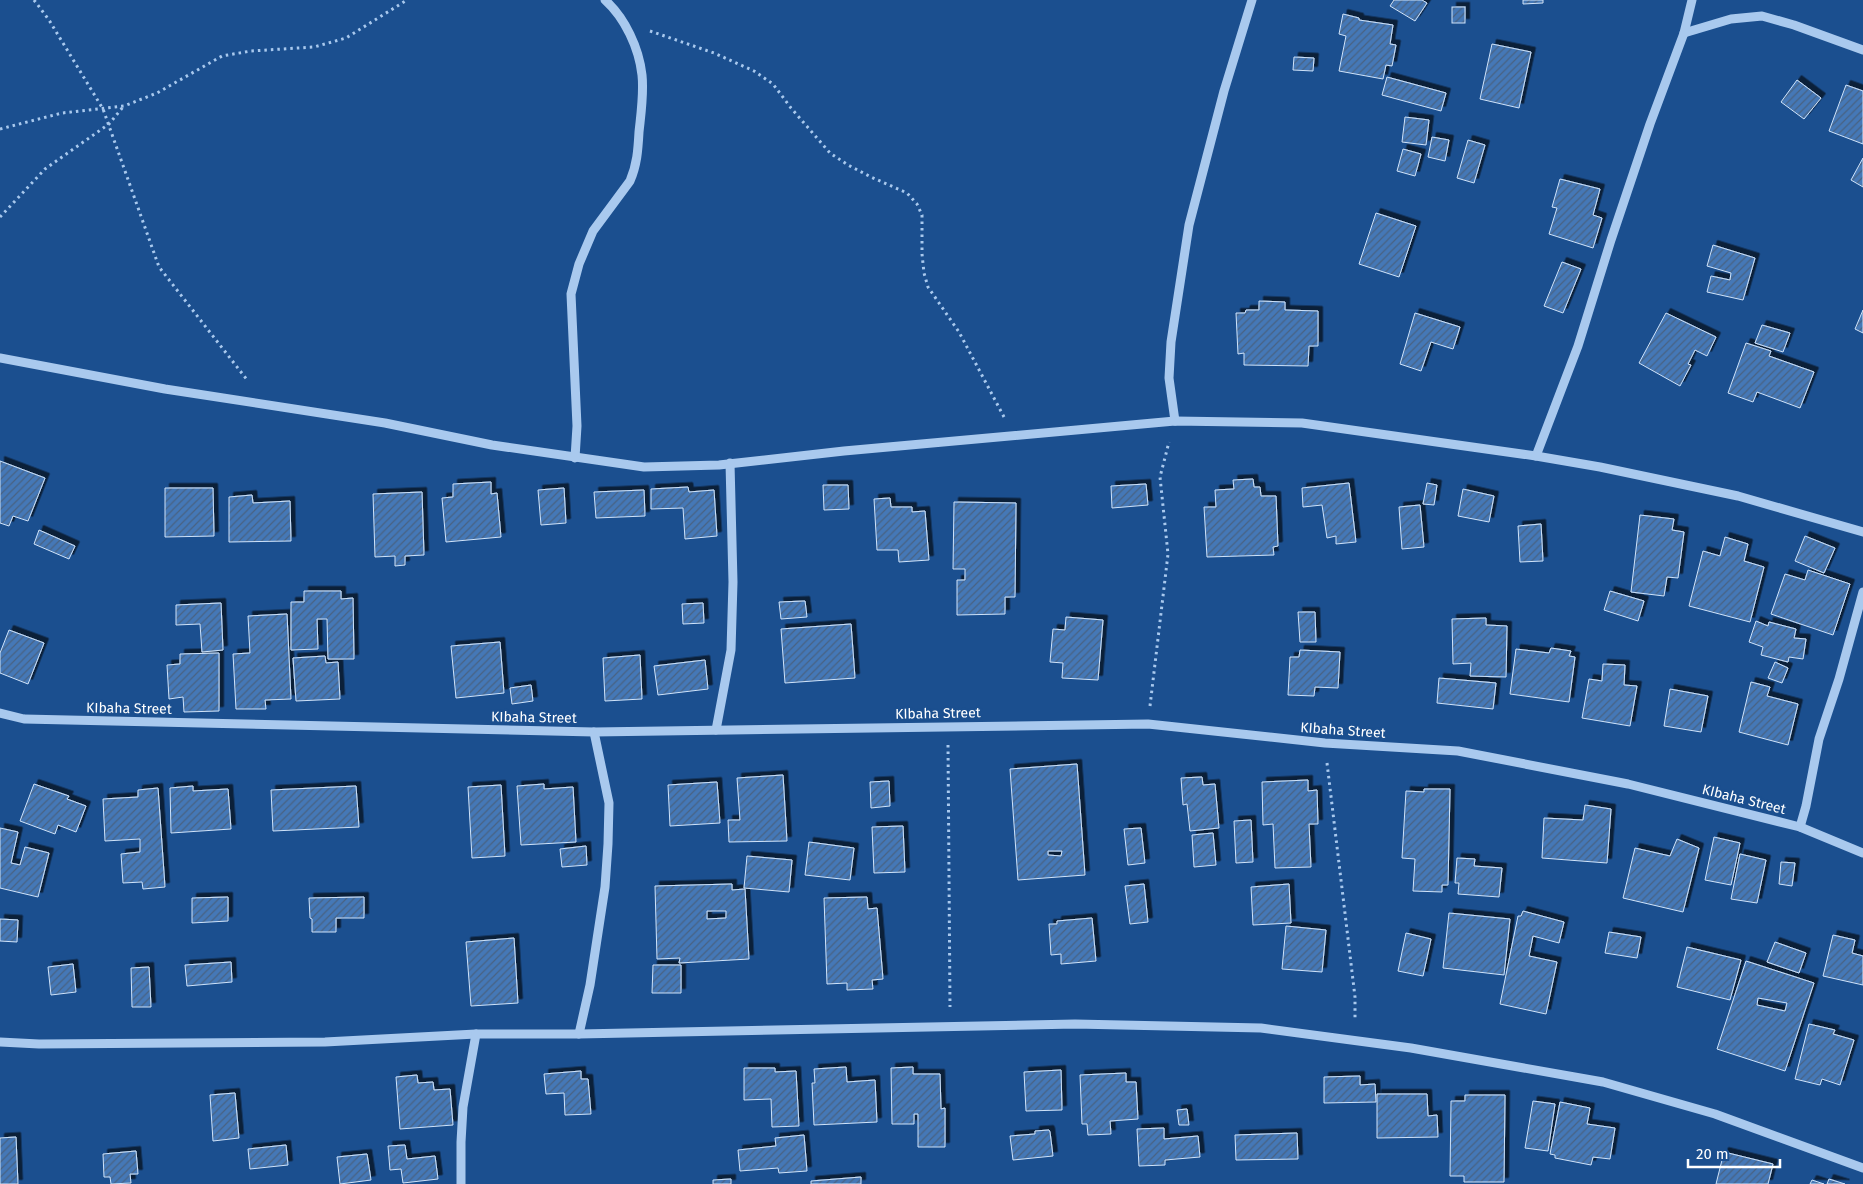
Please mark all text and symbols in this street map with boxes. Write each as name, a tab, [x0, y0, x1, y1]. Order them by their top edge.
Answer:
street label: KIbaha Street	[86, 699, 173, 718]
street label: KIbaha Street	[895, 704, 982, 723]
street label: KIbaha Street	[491, 708, 578, 727]
street label: KIbaha Street	[1300, 719, 1387, 742]
street label: KIbaha Street	[1700, 781, 1788, 818]
scale bar	[1688, 1136, 1780, 1168]
text: 20 m	[1696, 1145, 1729, 1163]

